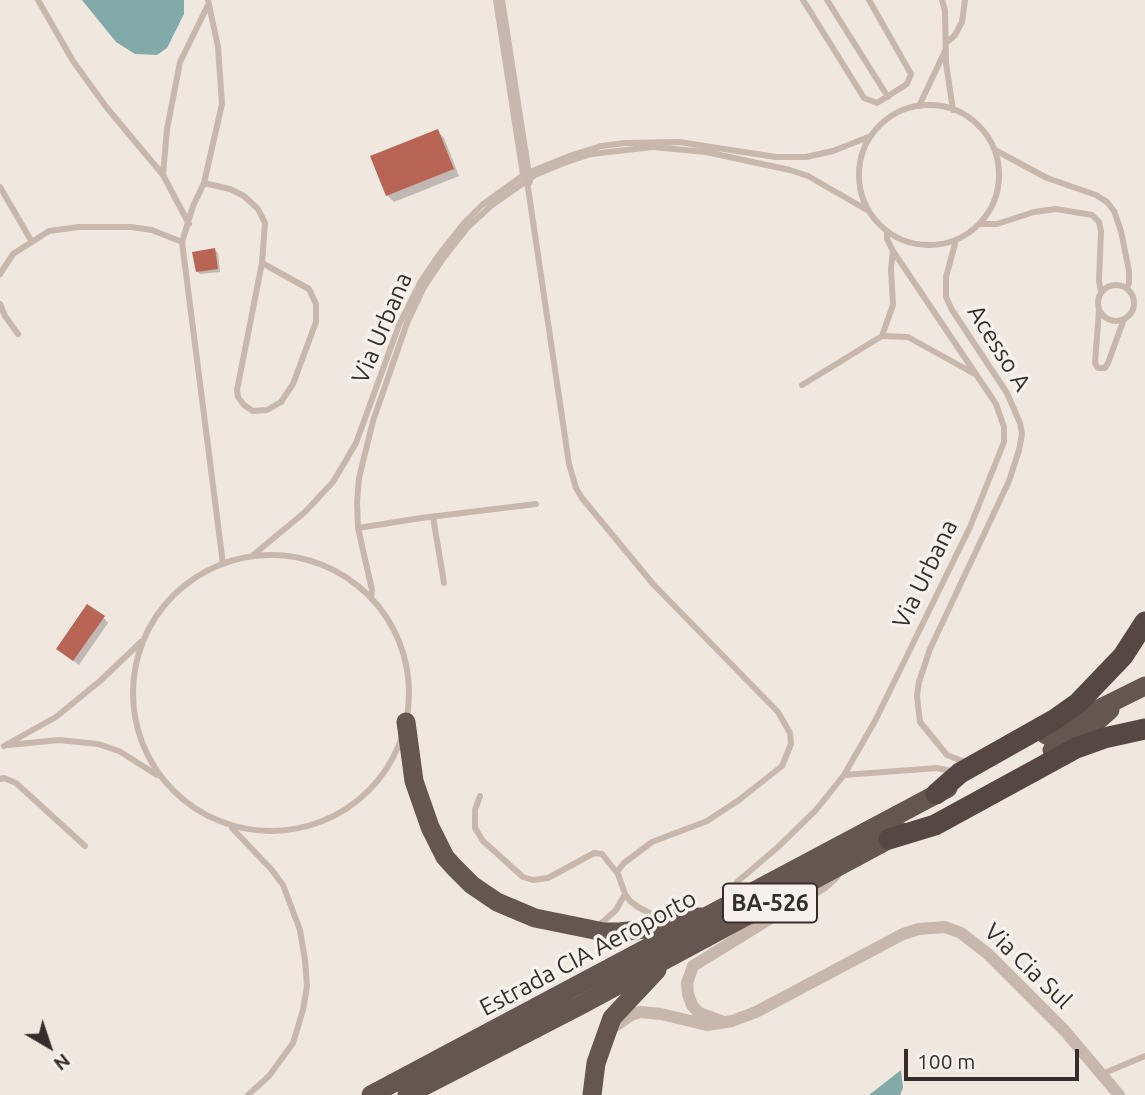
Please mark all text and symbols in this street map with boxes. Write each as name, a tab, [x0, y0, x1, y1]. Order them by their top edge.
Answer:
street label: Via Urbana	[346, 268, 418, 388]
street label: Acesso A	[961, 300, 1037, 396]
street label: Via Urbana	[886, 515, 964, 633]
street label: Estrada CIA Aeroporto	[475, 884, 701, 1022]
road number: BA-526	[723, 884, 817, 922]
street label: Via Cia Sul	[978, 917, 1078, 1015]
north arrow	[14, 1011, 84, 1081]
scale bar	[907, 1036, 1082, 1080]
text: N	[50, 1049, 75, 1075]
text: 100 m	[917, 1049, 975, 1073]

